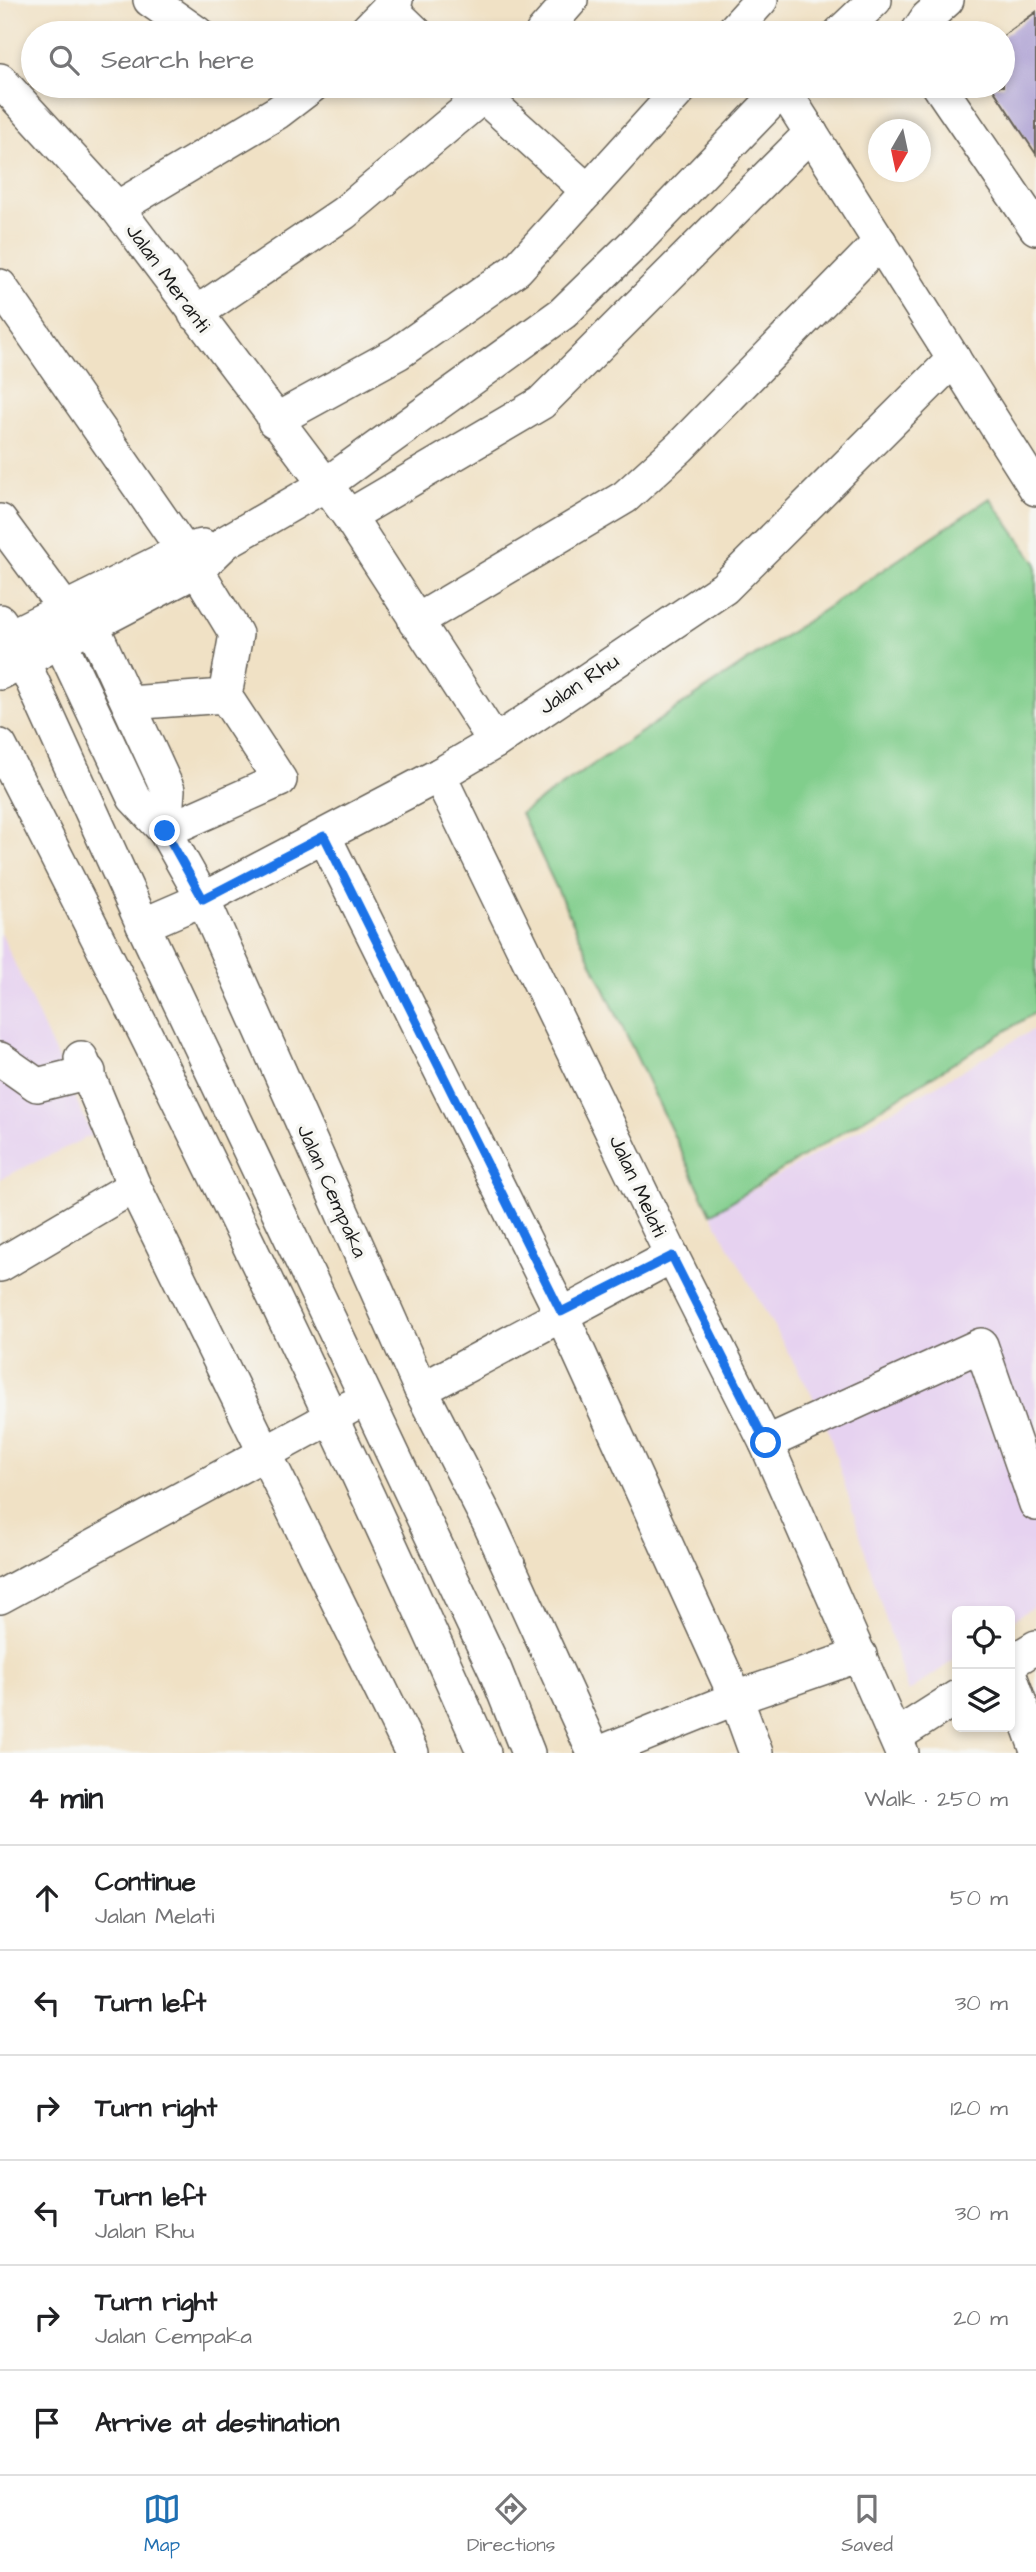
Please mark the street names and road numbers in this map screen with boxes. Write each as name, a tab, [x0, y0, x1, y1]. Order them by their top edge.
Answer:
street label: Jalan Meranti	[119, 218, 217, 338]
street label: Jalan Rhu	[533, 646, 625, 721]
street label: Jalan Cempaka	[289, 1120, 375, 1263]
street label: Jalan Melati	[602, 1130, 674, 1242]

